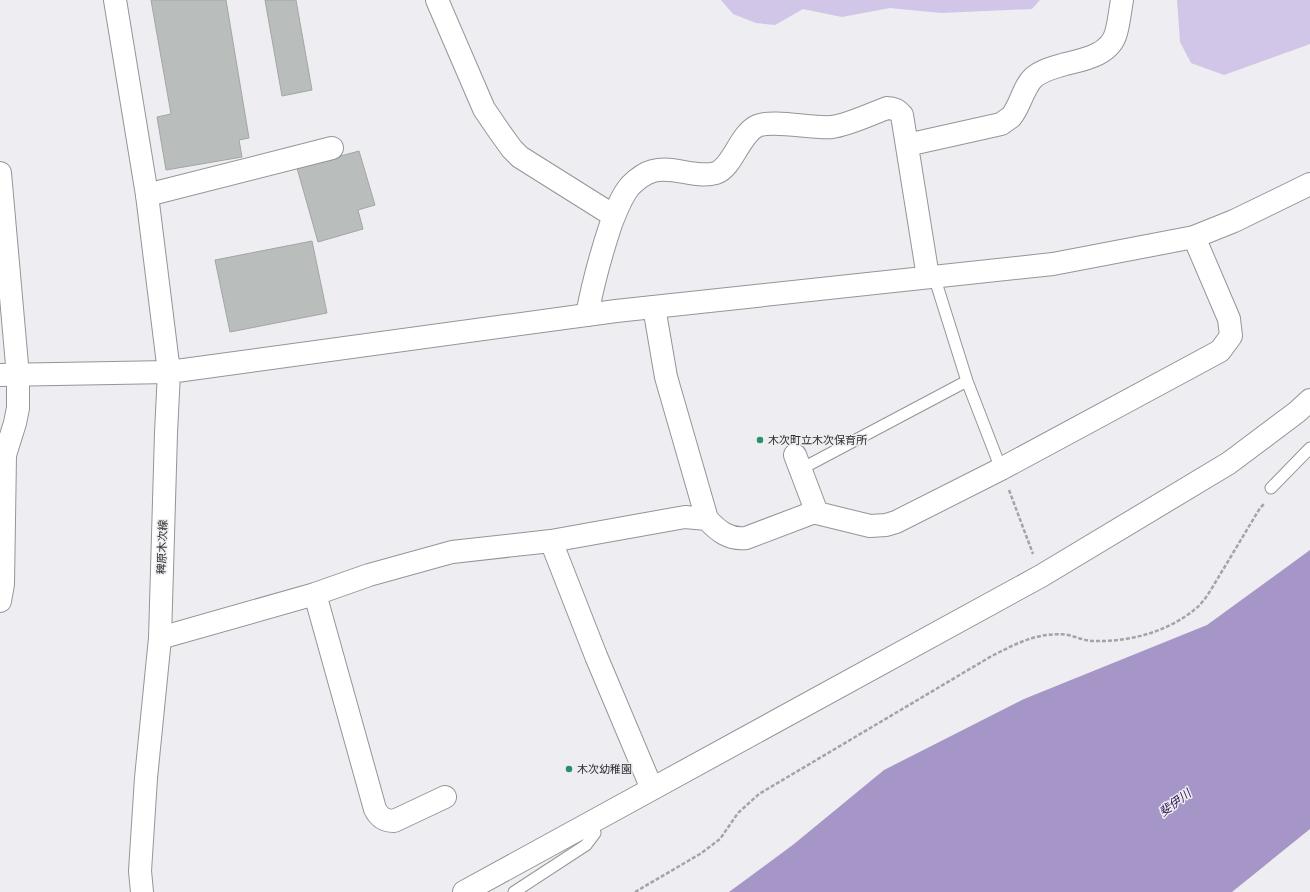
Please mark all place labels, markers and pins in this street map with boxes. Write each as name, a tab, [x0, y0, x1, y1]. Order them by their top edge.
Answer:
place label: 木次町立木次保育所	[768, 432, 868, 448]
marker: 木次町立木次保育所	[755, 435, 765, 445]
place label: 木次幼稚園	[577, 761, 632, 777]
marker: 木次幼稚園	[564, 764, 574, 774]

